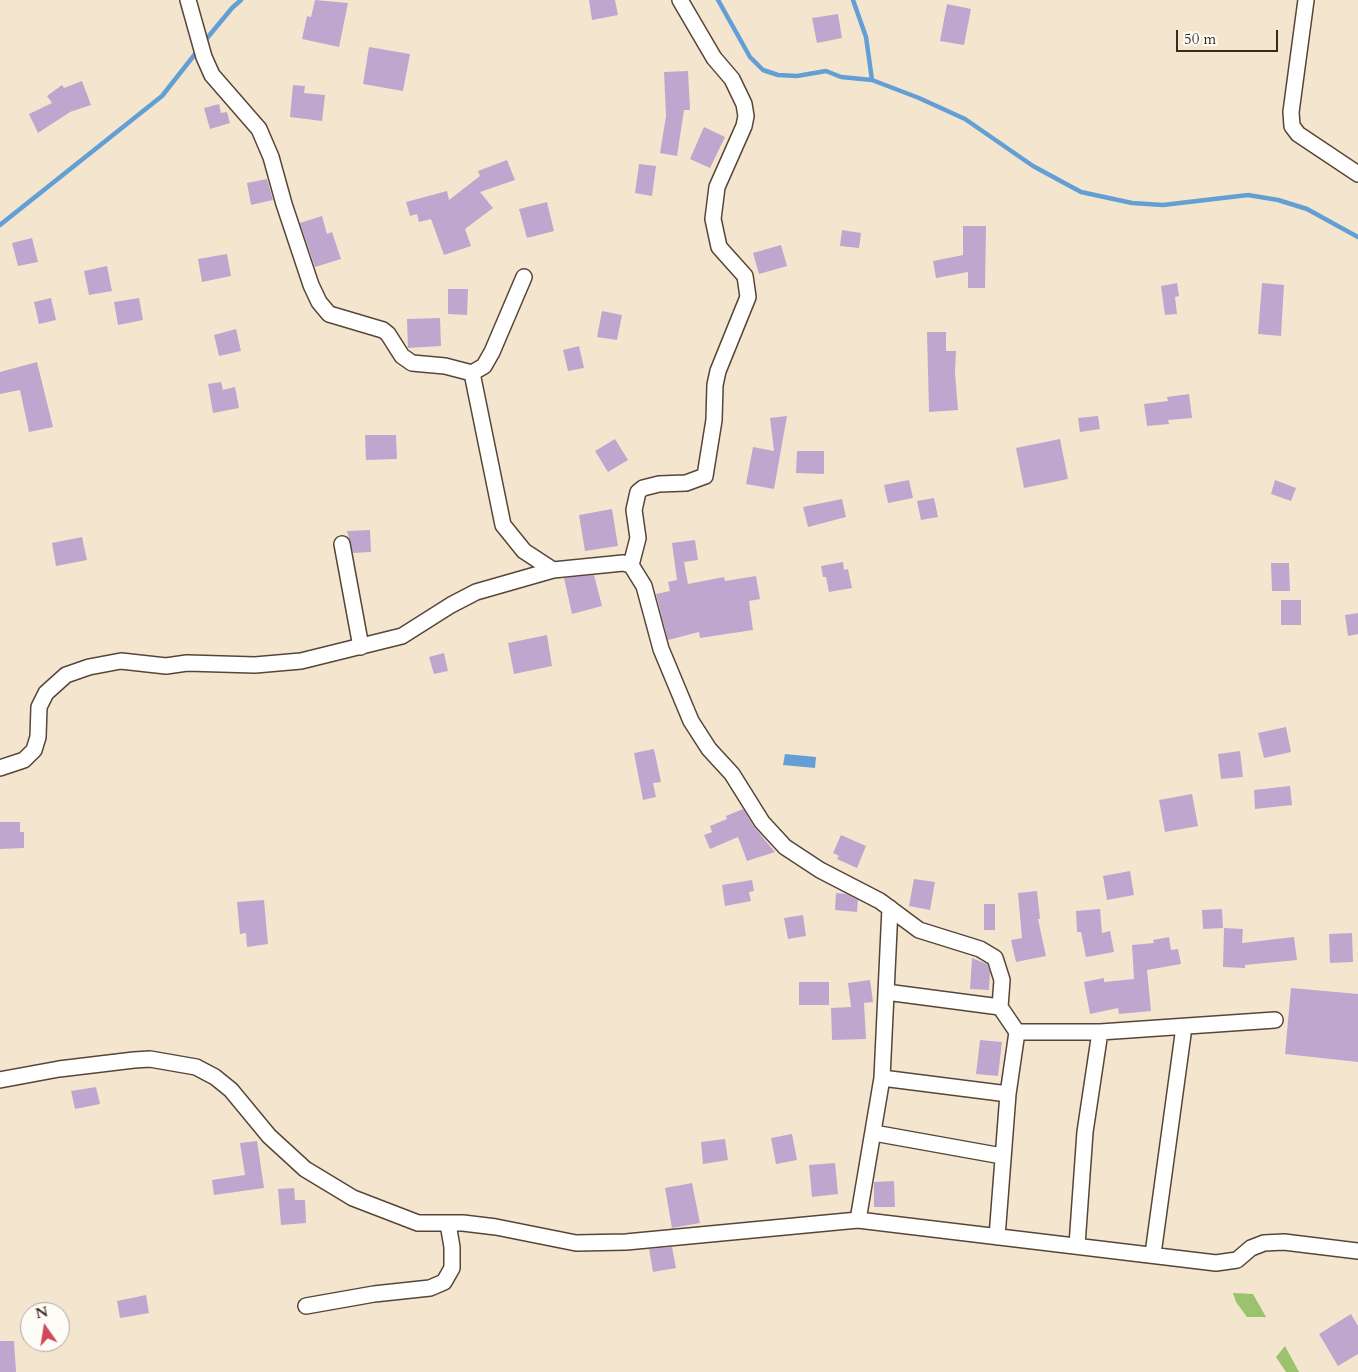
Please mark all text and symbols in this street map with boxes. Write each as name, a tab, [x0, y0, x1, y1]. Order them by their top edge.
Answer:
scale bar	[1178, 20, 1280, 52]
text: 50 m	[1184, 29, 1216, 49]
north arrow	[20, 1302, 70, 1352]
text: N	[34, 1302, 50, 1323]

